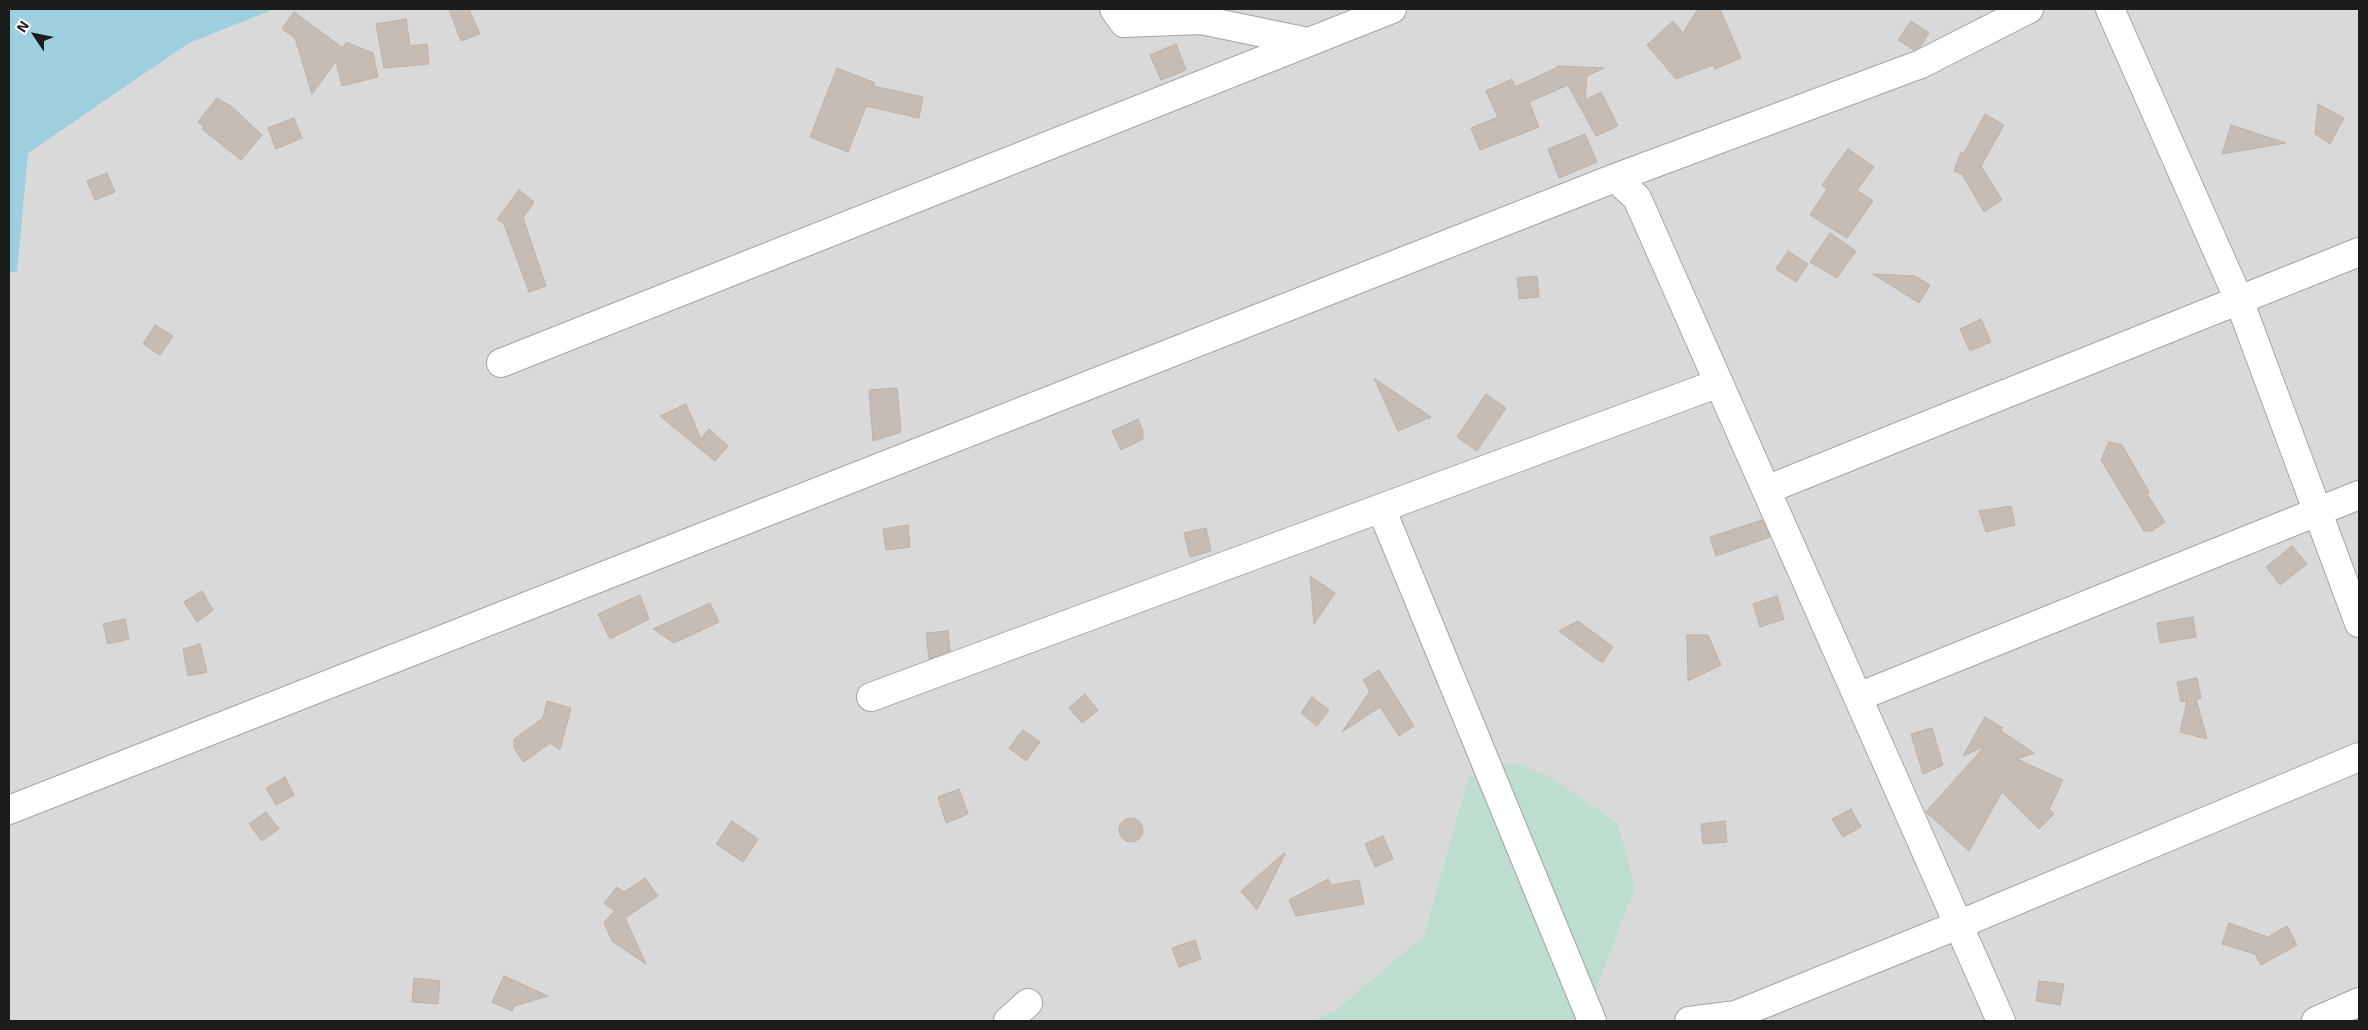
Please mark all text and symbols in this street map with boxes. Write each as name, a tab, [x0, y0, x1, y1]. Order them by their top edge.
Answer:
north arrow	[10, 10, 60, 60]
text: N	[12, 17, 32, 35]

